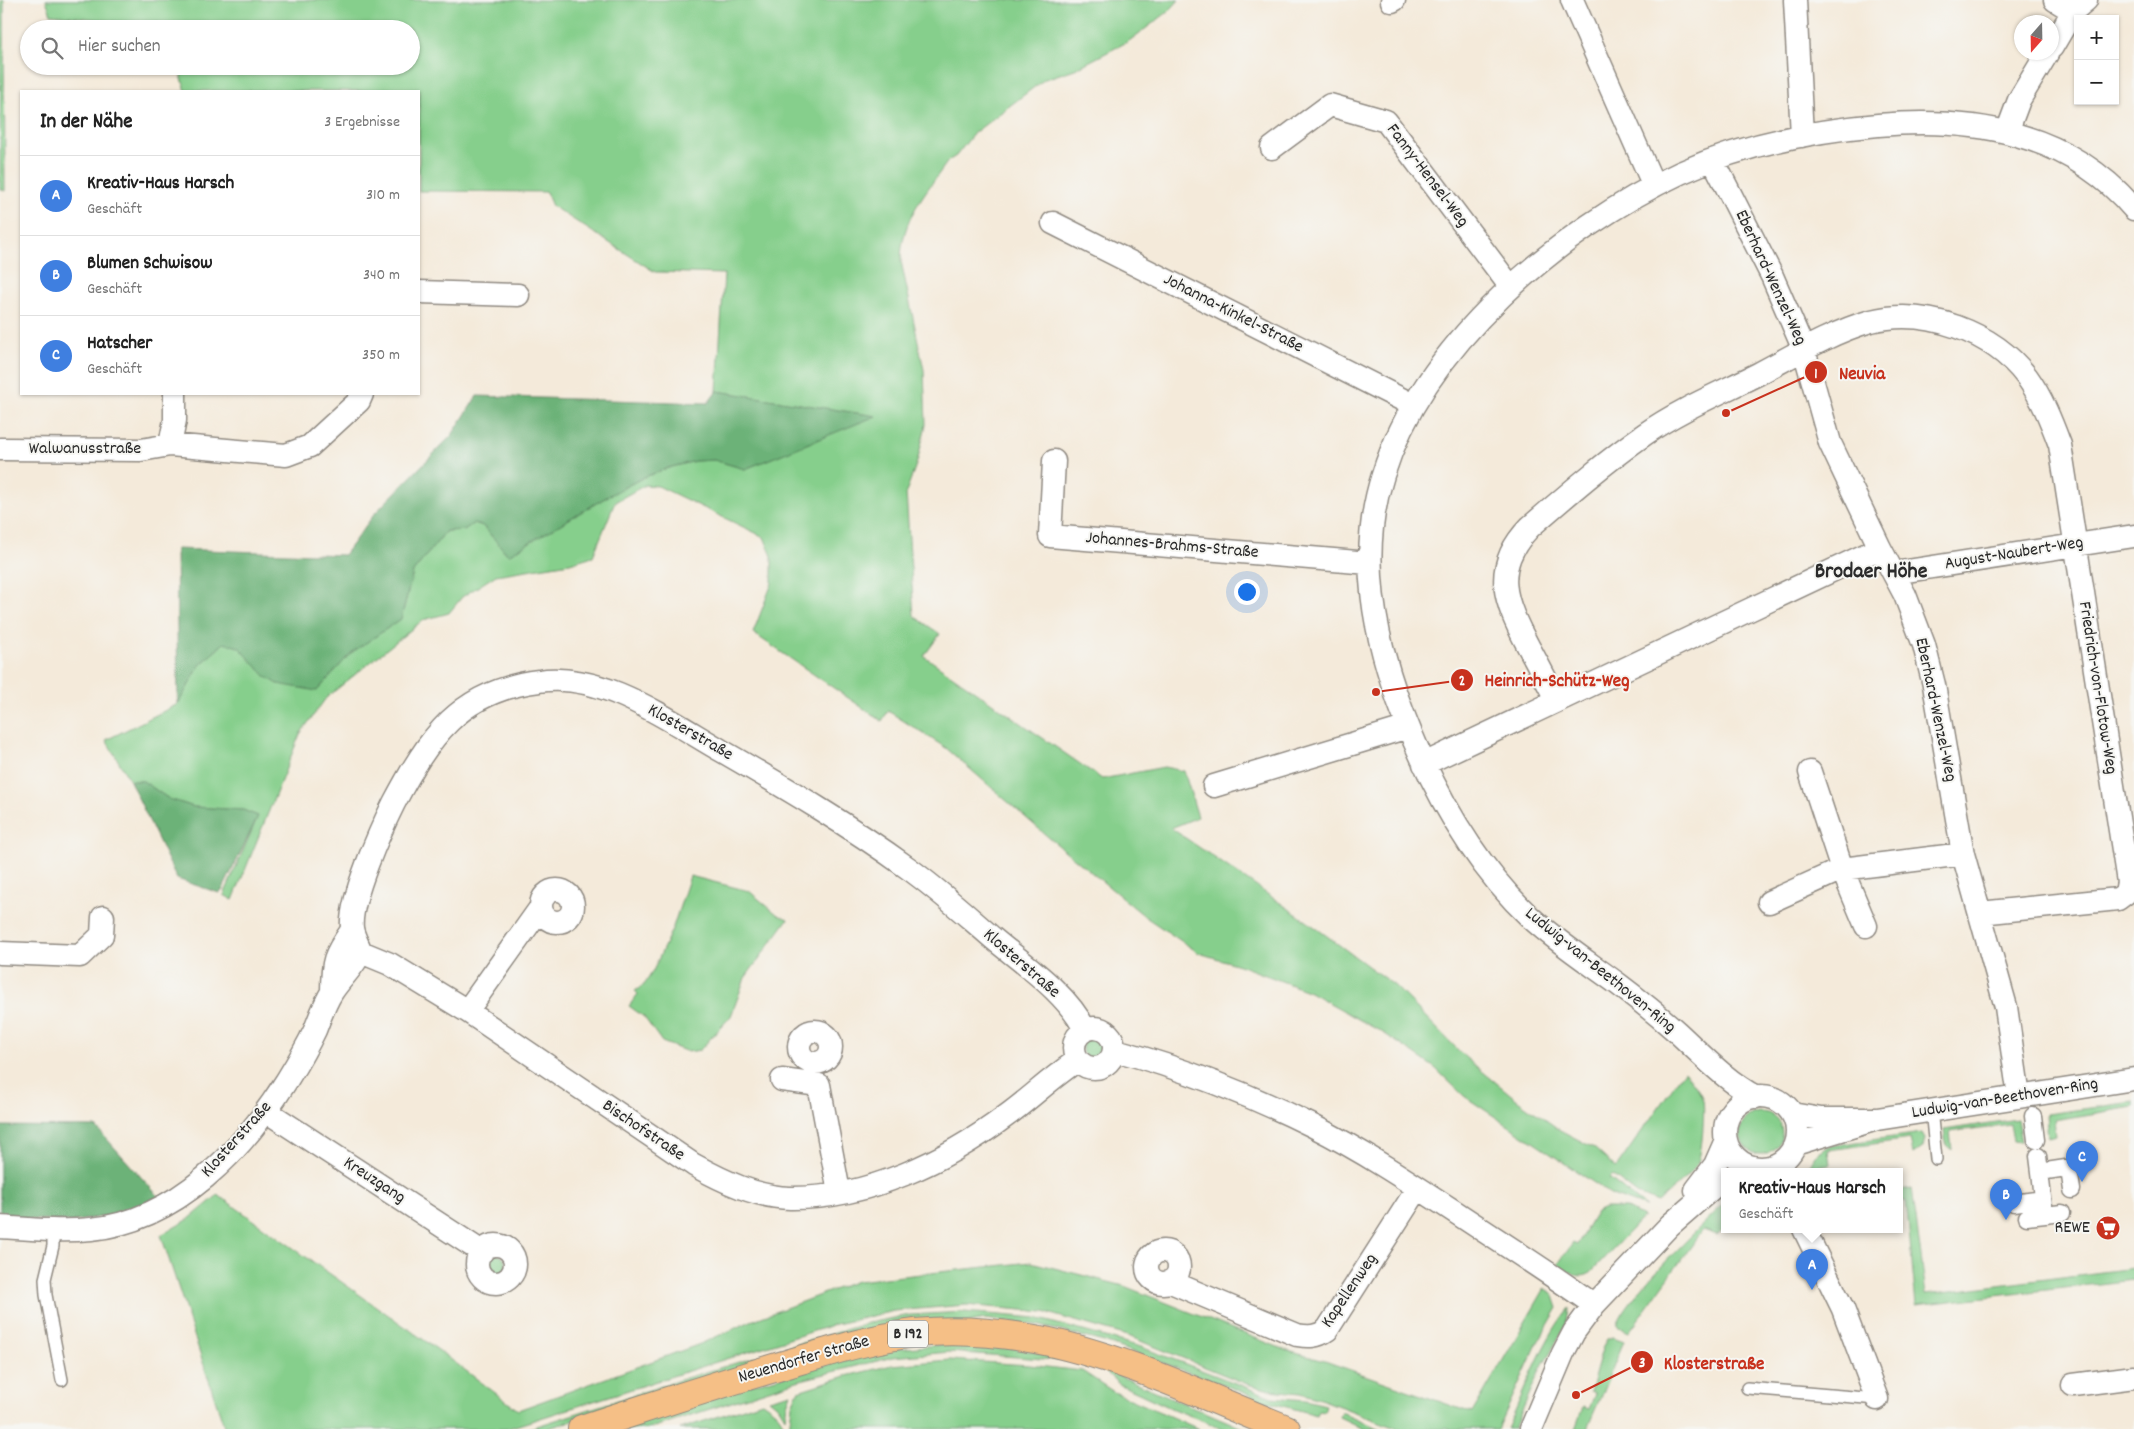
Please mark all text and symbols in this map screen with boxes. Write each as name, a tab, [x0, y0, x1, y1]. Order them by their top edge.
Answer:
north arrow	[2014, 15, 2059, 60]
map controls	[2074, 15, 2119, 105]
button: +	[2074, 15, 2119, 60]
search box	[20, 20, 420, 75]
icon: search	[38, 34, 66, 62]
text: Hier suchen	[78, 34, 161, 61]
button: −	[2074, 60, 2119, 105]
text: In der Nähe	[40, 108, 132, 138]
text: 3 Ergebnisse	[324, 111, 400, 134]
street label: Fanny-Hensel-Weg	[1380, 119, 1474, 233]
text: Kreativ-Haus Harsch	[87, 171, 234, 198]
text: A	[52, 184, 60, 207]
text: 310 m	[366, 184, 400, 207]
text: Geschäft	[87, 198, 142, 221]
street label: Eberhard-Wenzel-Weg	[1728, 206, 1812, 350]
text: Blumen Schwisow	[87, 251, 212, 278]
text: B	[52, 264, 60, 287]
text: 340 m	[363, 264, 400, 287]
street label: Johanna-Kinkel-Straße	[1159, 268, 1307, 360]
text: Geschäft	[87, 278, 142, 301]
text: Hatscher	[87, 331, 152, 358]
text: C	[52, 344, 60, 367]
text: 350 m	[362, 344, 400, 367]
callout: Neuvia	[1803, 355, 1895, 389]
text: Geschäft	[87, 358, 142, 381]
text: Neuvia	[1839, 362, 1886, 389]
text: 1	[1814, 364, 1818, 386]
street label: Walwanusstraße	[29, 437, 141, 462]
street label: Johannes-Brahms-Straße	[1084, 526, 1260, 566]
street label: August-Naubert-Weg	[1943, 531, 2085, 577]
district label: Brodaer Höhe	[1815, 557, 1928, 588]
your location	[1234, 579, 1260, 605]
street label: Friedrich-von-Flotow-Weg	[2071, 600, 2123, 776]
street label: Eberhard-Wenzel-Weg	[1908, 636, 1962, 784]
callout: Heinrich-Schütz-Weg	[1449, 663, 1639, 697]
text: Heinrich-Schütz-Weg	[1485, 669, 1629, 696]
text: 2	[1459, 671, 1465, 693]
street label: Klosterstraße	[643, 698, 738, 768]
street label: Ludwig-van-Beethoven-Ring	[1519, 902, 1681, 1040]
street label: Klosterstraße	[977, 923, 1065, 1005]
street label: Ludwig-van-Beethoven-Ring	[1910, 1072, 2100, 1126]
street label: Bischofstraße	[597, 1094, 689, 1168]
street label: Klosterstraße	[196, 1096, 278, 1184]
pin: C	[2066, 1141, 2098, 1182]
street label: Kreuzgang	[338, 1151, 410, 1211]
popup	[1721, 1168, 1903, 1233]
text: Kreativ-Haus Harsch	[1738, 1176, 1886, 1203]
pin: B	[1990, 1179, 2022, 1220]
text: Geschäft	[1738, 1203, 1794, 1226]
supermarket icon: REWE	[2095, 1215, 2121, 1241]
place label: REWE	[2055, 1216, 2090, 1241]
street label: Kapellenweg	[1316, 1249, 1384, 1333]
pin: A	[1796, 1249, 1828, 1290]
road number: B 192	[888, 1320, 928, 1348]
street label: Neuendorfer Straße	[736, 1329, 872, 1391]
callout: Klosterstraße	[1629, 1345, 1775, 1379]
text: Klosterstraße	[1664, 1352, 1764, 1379]
text: 3	[1639, 1353, 1646, 1375]

